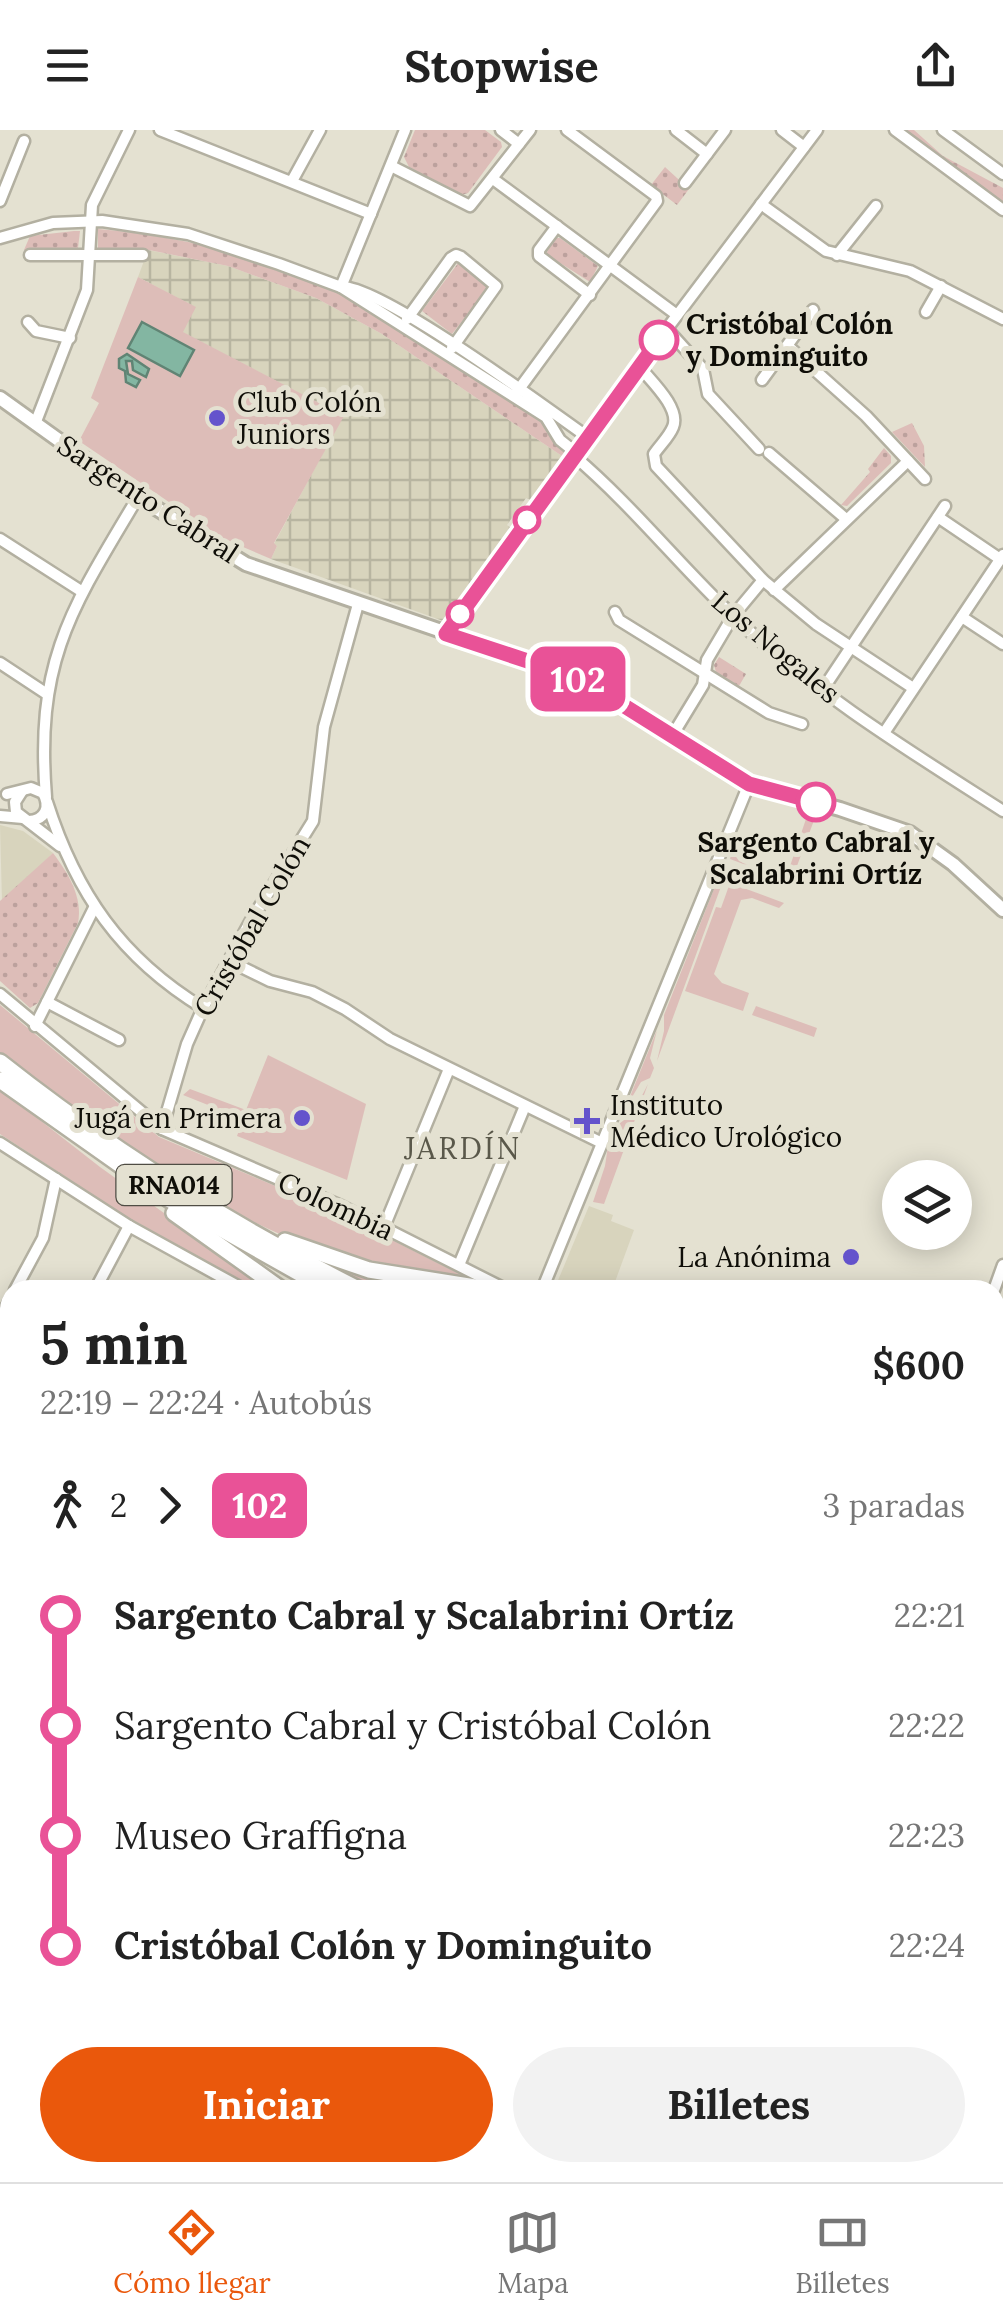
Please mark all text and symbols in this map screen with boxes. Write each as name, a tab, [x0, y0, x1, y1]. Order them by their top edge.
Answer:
text: Stopwise	[404, 37, 599, 94]
icon: menu	[40, 38, 95, 93]
icon: share	[908, 38, 963, 93]
place label: Cristóbal Colón y Dominguito	[686, 306, 893, 374]
marker: Cristóbal Colón y Dominguito	[640, 321, 678, 359]
place label: Club Colón Juniors	[236, 384, 382, 452]
marker: Club Colón Juniors	[206, 407, 228, 429]
street label: Sargento Cabral	[51, 427, 245, 571]
unlabelled marker	[514, 507, 540, 533]
street label: Los Nogales	[705, 583, 847, 711]
unlabelled marker	[447, 601, 473, 627]
line badge: 102	[520, 646, 636, 712]
text: 102	[550, 657, 606, 702]
marker: Sargento Cabral y Scalabrini Ortíz	[797, 783, 835, 821]
place label: Sargento Cabral y Scalabrini Ortíz	[697, 824, 935, 892]
street label: Cristóbal Colón	[186, 829, 318, 1023]
place label: Instituto Médico Urológico	[610, 1087, 842, 1155]
place label: Jugá en Primera	[73, 1100, 282, 1136]
marker: Jugá en Primera	[291, 1107, 313, 1129]
marker: Instituto Médico Urológico	[574, 1108, 600, 1134]
district label: JARDÍN	[403, 1129, 522, 1167]
map controls	[882, 1160, 972, 1250]
button: layers	[882, 1160, 972, 1250]
street label: Colombia	[272, 1164, 400, 1248]
road number: RNA014	[116, 1165, 232, 1205]
place label: La Anónima	[677, 1239, 831, 1275]
marker: La Anónima	[840, 1246, 862, 1268]
text: 5 min	[40, 1309, 188, 1379]
text: $600	[872, 1341, 965, 1389]
text: 22:19 – 22:24 · Autobús	[40, 1382, 372, 1423]
icon: walk	[40, 1478, 95, 1533]
icon: forward	[142, 1478, 197, 1533]
text: 102	[232, 1483, 287, 1528]
text: 2	[110, 1485, 127, 1526]
text: 3 paradas	[823, 1485, 965, 1526]
text: Sargento Cabral y Scalabrini Ortíz	[114, 1591, 734, 1639]
text: 22:21	[894, 1595, 965, 1636]
text: Sargento Cabral y Cristóbal Colón	[114, 1701, 712, 1749]
text: 22:22	[888, 1705, 965, 1746]
text: Museo Graffigna	[114, 1811, 407, 1859]
text: 22:23	[888, 1815, 965, 1856]
text: Cristóbal Colón y Dominguito	[114, 1921, 652, 1969]
text: 22:24	[889, 1925, 965, 1966]
button: Iniciar	[40, 2047, 493, 2162]
button: Billetes	[513, 2047, 965, 2162]
tab: Cómo llegar	[113, 2205, 271, 2301]
tab: Mapa	[497, 2205, 569, 2301]
tab: Billetes	[795, 2205, 890, 2301]

